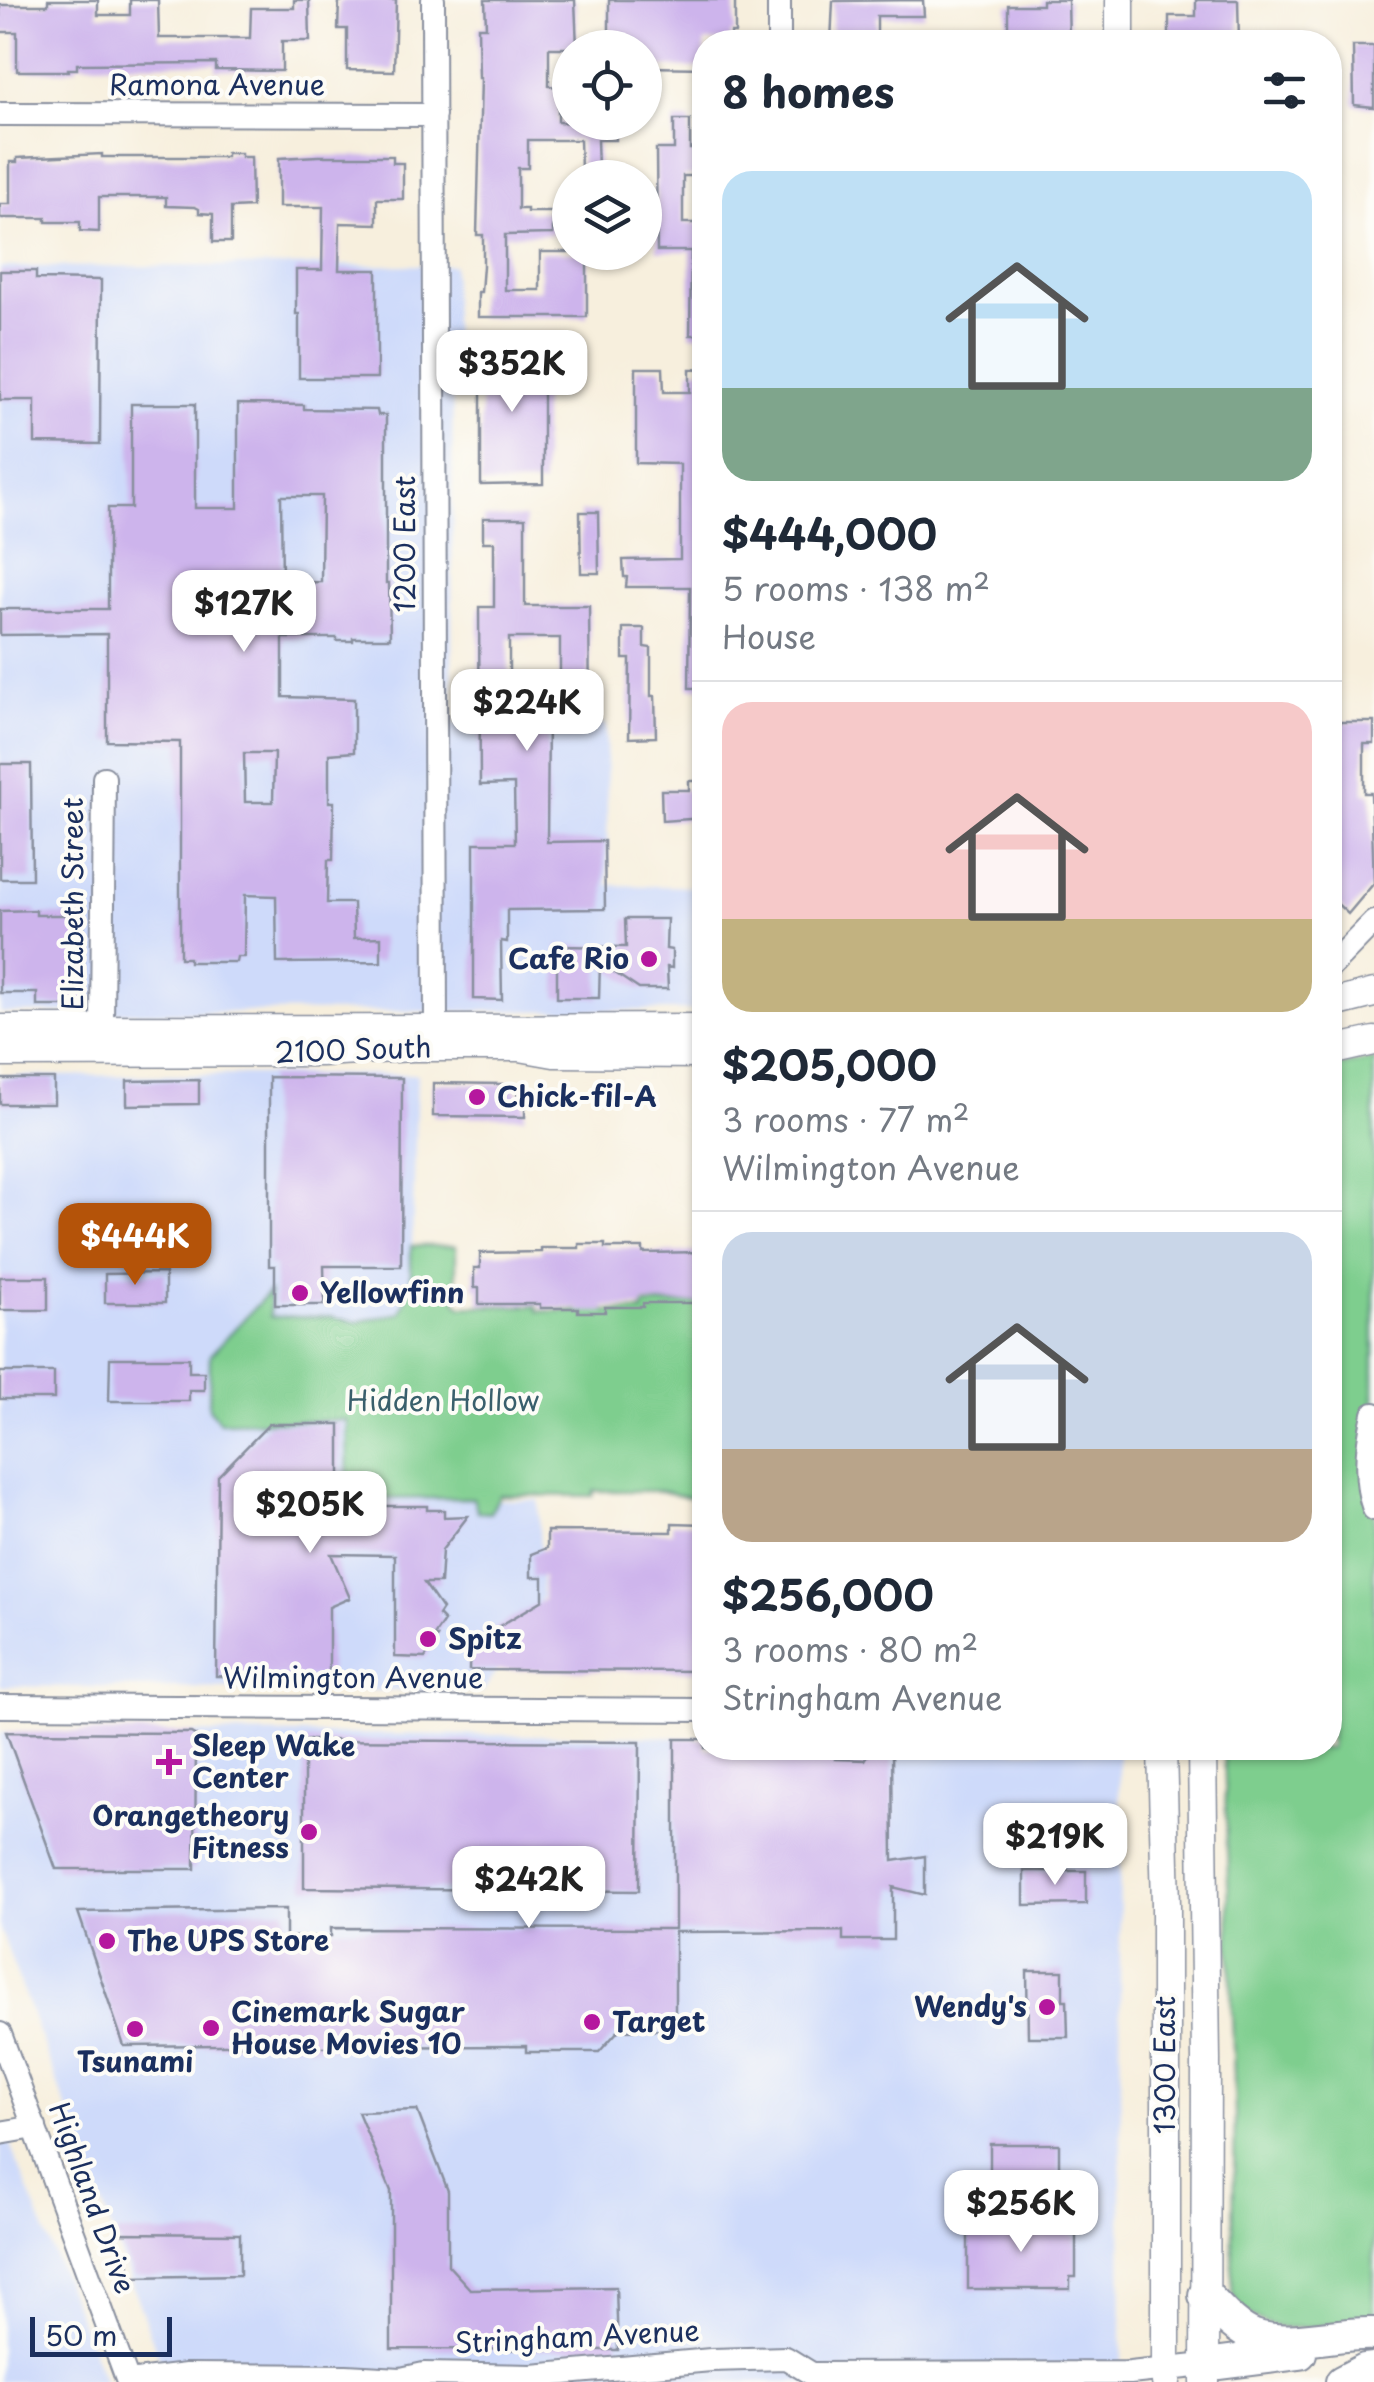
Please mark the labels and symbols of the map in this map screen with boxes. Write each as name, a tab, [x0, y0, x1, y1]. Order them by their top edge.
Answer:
street label: Ramona Avenue	[109, 62, 325, 105]
pin: $352K	[442, 330, 582, 415]
street label: 1200 East	[382, 476, 425, 612]
pin: $127K	[174, 570, 314, 655]
pin: $224K	[457, 669, 597, 754]
street label: Elizabeth Street	[50, 797, 93, 1011]
place label: Cafe Rio	[508, 936, 629, 979]
marker: Cafe Rio	[638, 948, 660, 970]
street label: 2100 South	[274, 1024, 432, 1073]
place label: Chick-fil-A	[497, 1074, 657, 1117]
marker: Chick-fil-A	[466, 1086, 488, 1108]
pin: $444K	[65, 1203, 205, 1288]
place label: Yellowfinn	[320, 1270, 464, 1313]
marker: Yellowfinn	[289, 1282, 311, 1304]
park label: Hidden Hollow	[347, 1378, 540, 1421]
pin: $205K	[240, 1471, 380, 1556]
place label: Spitz	[448, 1616, 522, 1659]
marker: Spitz	[417, 1628, 439, 1650]
street label: Wilmington Avenue	[223, 1655, 483, 1698]
place label: Sleep Wake Center	[192, 1723, 355, 1798]
marker: Sleep Wake Center	[156, 1749, 182, 1775]
place label: Orangetheory Fitness	[92, 1793, 289, 1868]
pin: $219K	[985, 1803, 1125, 1888]
marker: Orangetheory Fitness	[298, 1821, 320, 1843]
pin: $242K	[459, 1846, 599, 1931]
place label: The UPS Store	[127, 1918, 329, 1961]
marker: The UPS Store	[96, 1930, 118, 1952]
place label: Wendy's	[914, 1984, 1027, 2027]
place label: Cinemark Sugar House Movies 10	[231, 1989, 465, 2064]
marker: Wendy's	[1036, 1996, 1058, 2018]
street label: 1300 East	[1142, 1996, 1185, 2134]
place label: Target	[612, 1999, 706, 2042]
marker: Target	[581, 2011, 603, 2033]
marker: Cinemark Sugar House Movies 10	[200, 2017, 222, 2039]
marker: Tsunami	[124, 2018, 146, 2040]
place label: Tsunami	[77, 2039, 193, 2082]
street label: Highland Drive	[39, 2096, 148, 2299]
pin: $256K	[951, 2170, 1091, 2255]
street label: Stringham Avenue	[453, 2308, 701, 2363]
scale bar	[30, 2312, 172, 2356]

